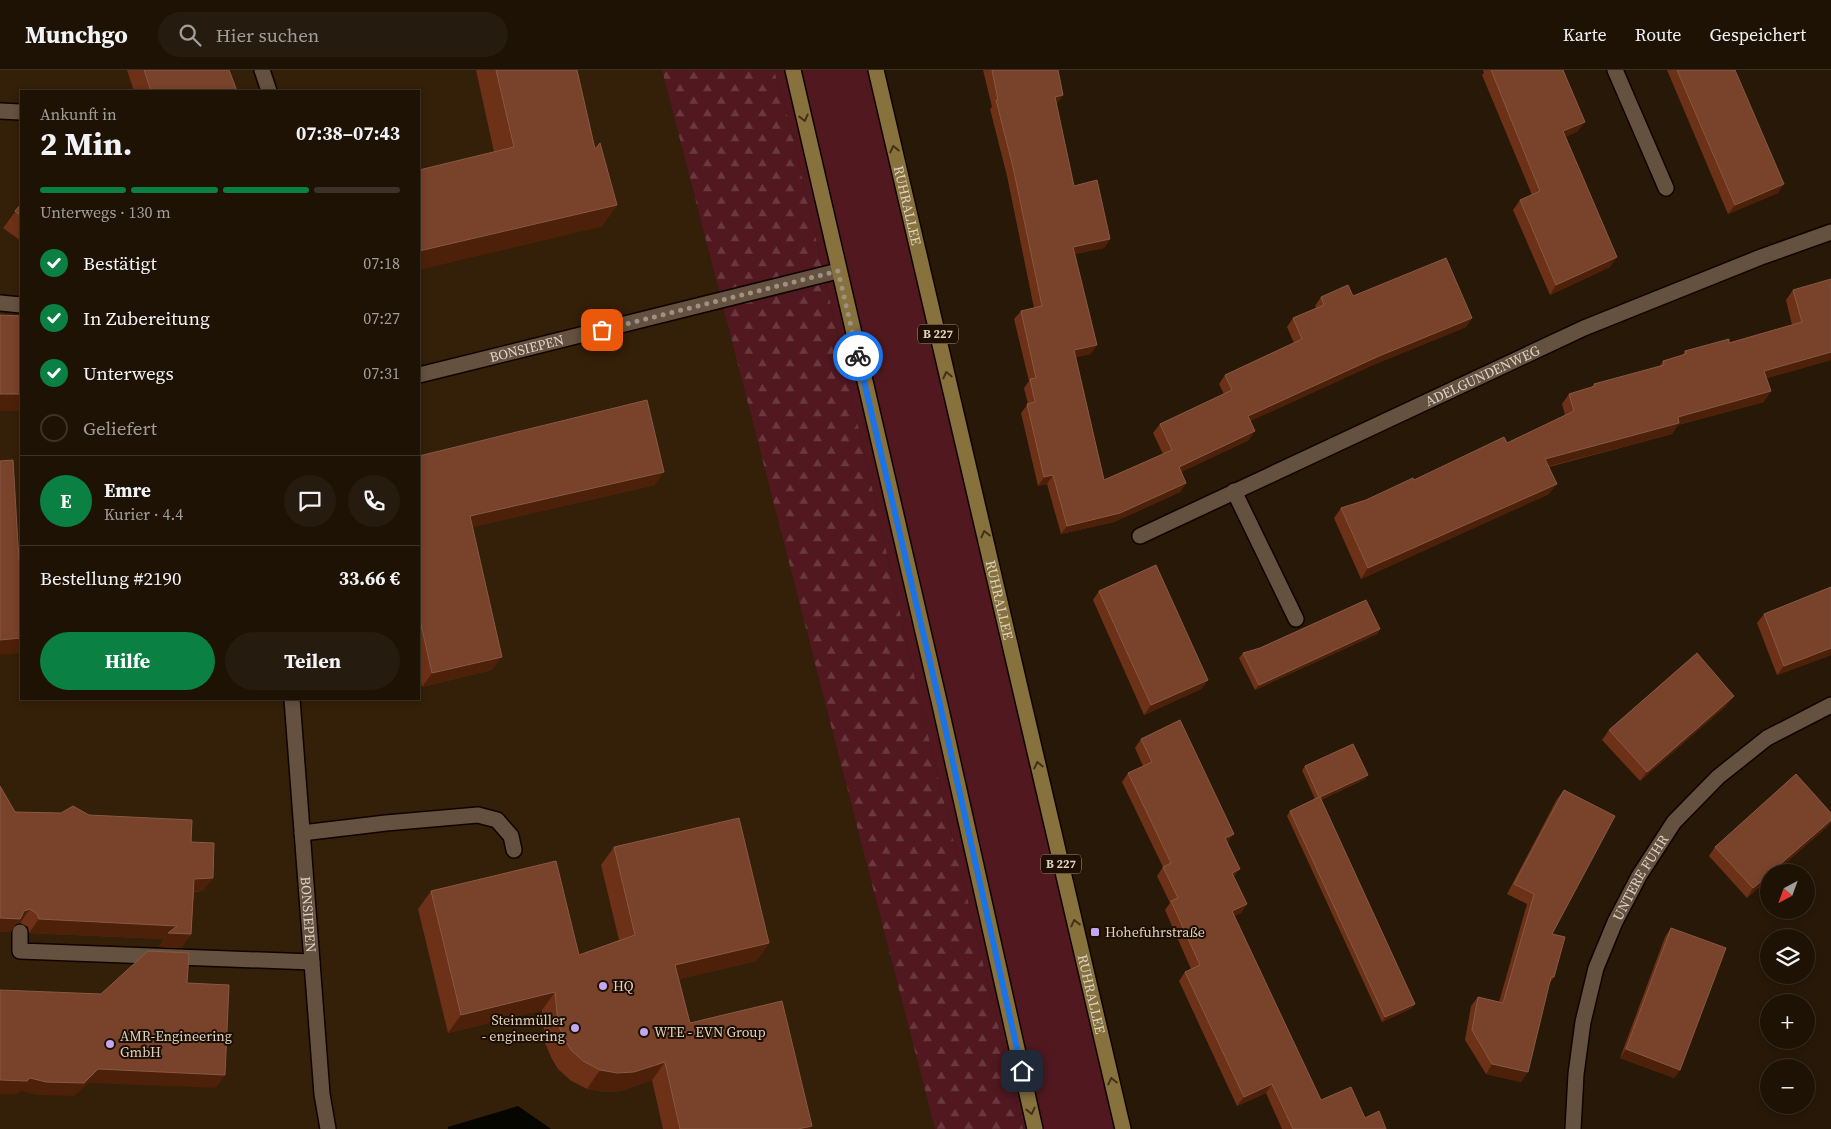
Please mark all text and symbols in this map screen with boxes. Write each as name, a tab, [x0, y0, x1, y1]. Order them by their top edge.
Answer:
search box	[158, 12, 508, 57]
text: Munchgo	[25, 18, 128, 51]
icon: search	[176, 21, 204, 49]
text: Hier suchen	[216, 22, 319, 48]
text: Karte	[1563, 22, 1607, 47]
text: Route	[1635, 22, 1681, 47]
text: Gespeichert	[1709, 22, 1806, 47]
text: Ankunft in	[40, 103, 117, 125]
one-way arrow	[798, 113, 809, 122]
text: 07:38–07:43	[296, 120, 400, 146]
text: 2 Min.	[40, 122, 132, 166]
one-way arrow	[889, 145, 900, 154]
street label: RUHRALLEE	[889, 164, 927, 247]
text: Unterwegs · 130 m	[40, 201, 171, 223]
icon: check	[40, 249, 68, 277]
text: Bestätigt	[83, 250, 157, 276]
text: 07:18	[363, 252, 400, 274]
icon: check	[40, 304, 68, 332]
text: In Zubereitung	[83, 305, 210, 331]
text: 07:27	[363, 307, 400, 329]
pin	[581, 309, 623, 351]
icon: bag	[588, 316, 616, 344]
road number: B 227	[918, 324, 958, 344]
street label: BONSIEPEN	[487, 329, 566, 367]
courier	[833, 331, 883, 381]
street label: ADELGUNDENWEG	[1422, 340, 1543, 411]
icon: bike	[844, 342, 872, 370]
icon: check	[40, 359, 68, 387]
text: Unterwegs	[83, 360, 174, 386]
text: 07:31	[363, 362, 400, 384]
one-way arrow	[942, 371, 953, 380]
text: Geliefert	[83, 415, 157, 441]
button: chat	[284, 475, 336, 527]
button: phone	[348, 475, 400, 527]
text: Emre	[104, 477, 151, 503]
text: E	[60, 488, 72, 514]
text: Kurier · 4.4	[104, 503, 183, 525]
one-way arrow	[980, 529, 991, 538]
street label: RUHRALLEE	[981, 558, 1019, 642]
text: Bestellung #2190	[40, 565, 182, 591]
text: 33.66 €	[339, 565, 400, 591]
button: Hilfe	[40, 632, 215, 690]
button: Teilen	[225, 632, 400, 690]
one-way arrow	[1033, 760, 1044, 769]
street label: UNTERE FUHR	[1608, 831, 1673, 924]
road number: B 227	[1041, 854, 1081, 874]
north arrow	[1760, 864, 1815, 919]
map controls	[1760, 864, 1815, 1114]
street label: BONSIEPEN	[296, 876, 321, 953]
one-way arrow	[1070, 919, 1081, 928]
place label: Hohefuhrstraße	[1105, 922, 1205, 942]
marker: Hohefuhrstraße	[1089, 926, 1101, 938]
button: layers	[1760, 929, 1815, 984]
street label: RUHRALLEE	[1073, 952, 1111, 1036]
place label: HQ	[613, 976, 634, 996]
marker: HQ	[597, 980, 609, 992]
button: +	[1760, 994, 1815, 1049]
place label: Steinmüller - engineering	[482, 1010, 565, 1046]
marker: Steinmüller - engineering	[569, 1022, 581, 1034]
place label: WTE - EVN Group	[654, 1022, 766, 1042]
place label: AMR-Engineering GmbH	[120, 1026, 232, 1062]
marker: WTE - EVN Group	[638, 1026, 650, 1038]
marker: AMR-Engineering GmbH	[104, 1038, 116, 1050]
pin	[1001, 1050, 1043, 1092]
icon: home	[1008, 1057, 1036, 1085]
button: −	[1760, 1059, 1815, 1114]
one-way arrow	[1107, 1077, 1118, 1086]
one-way arrow	[1025, 1107, 1036, 1116]

